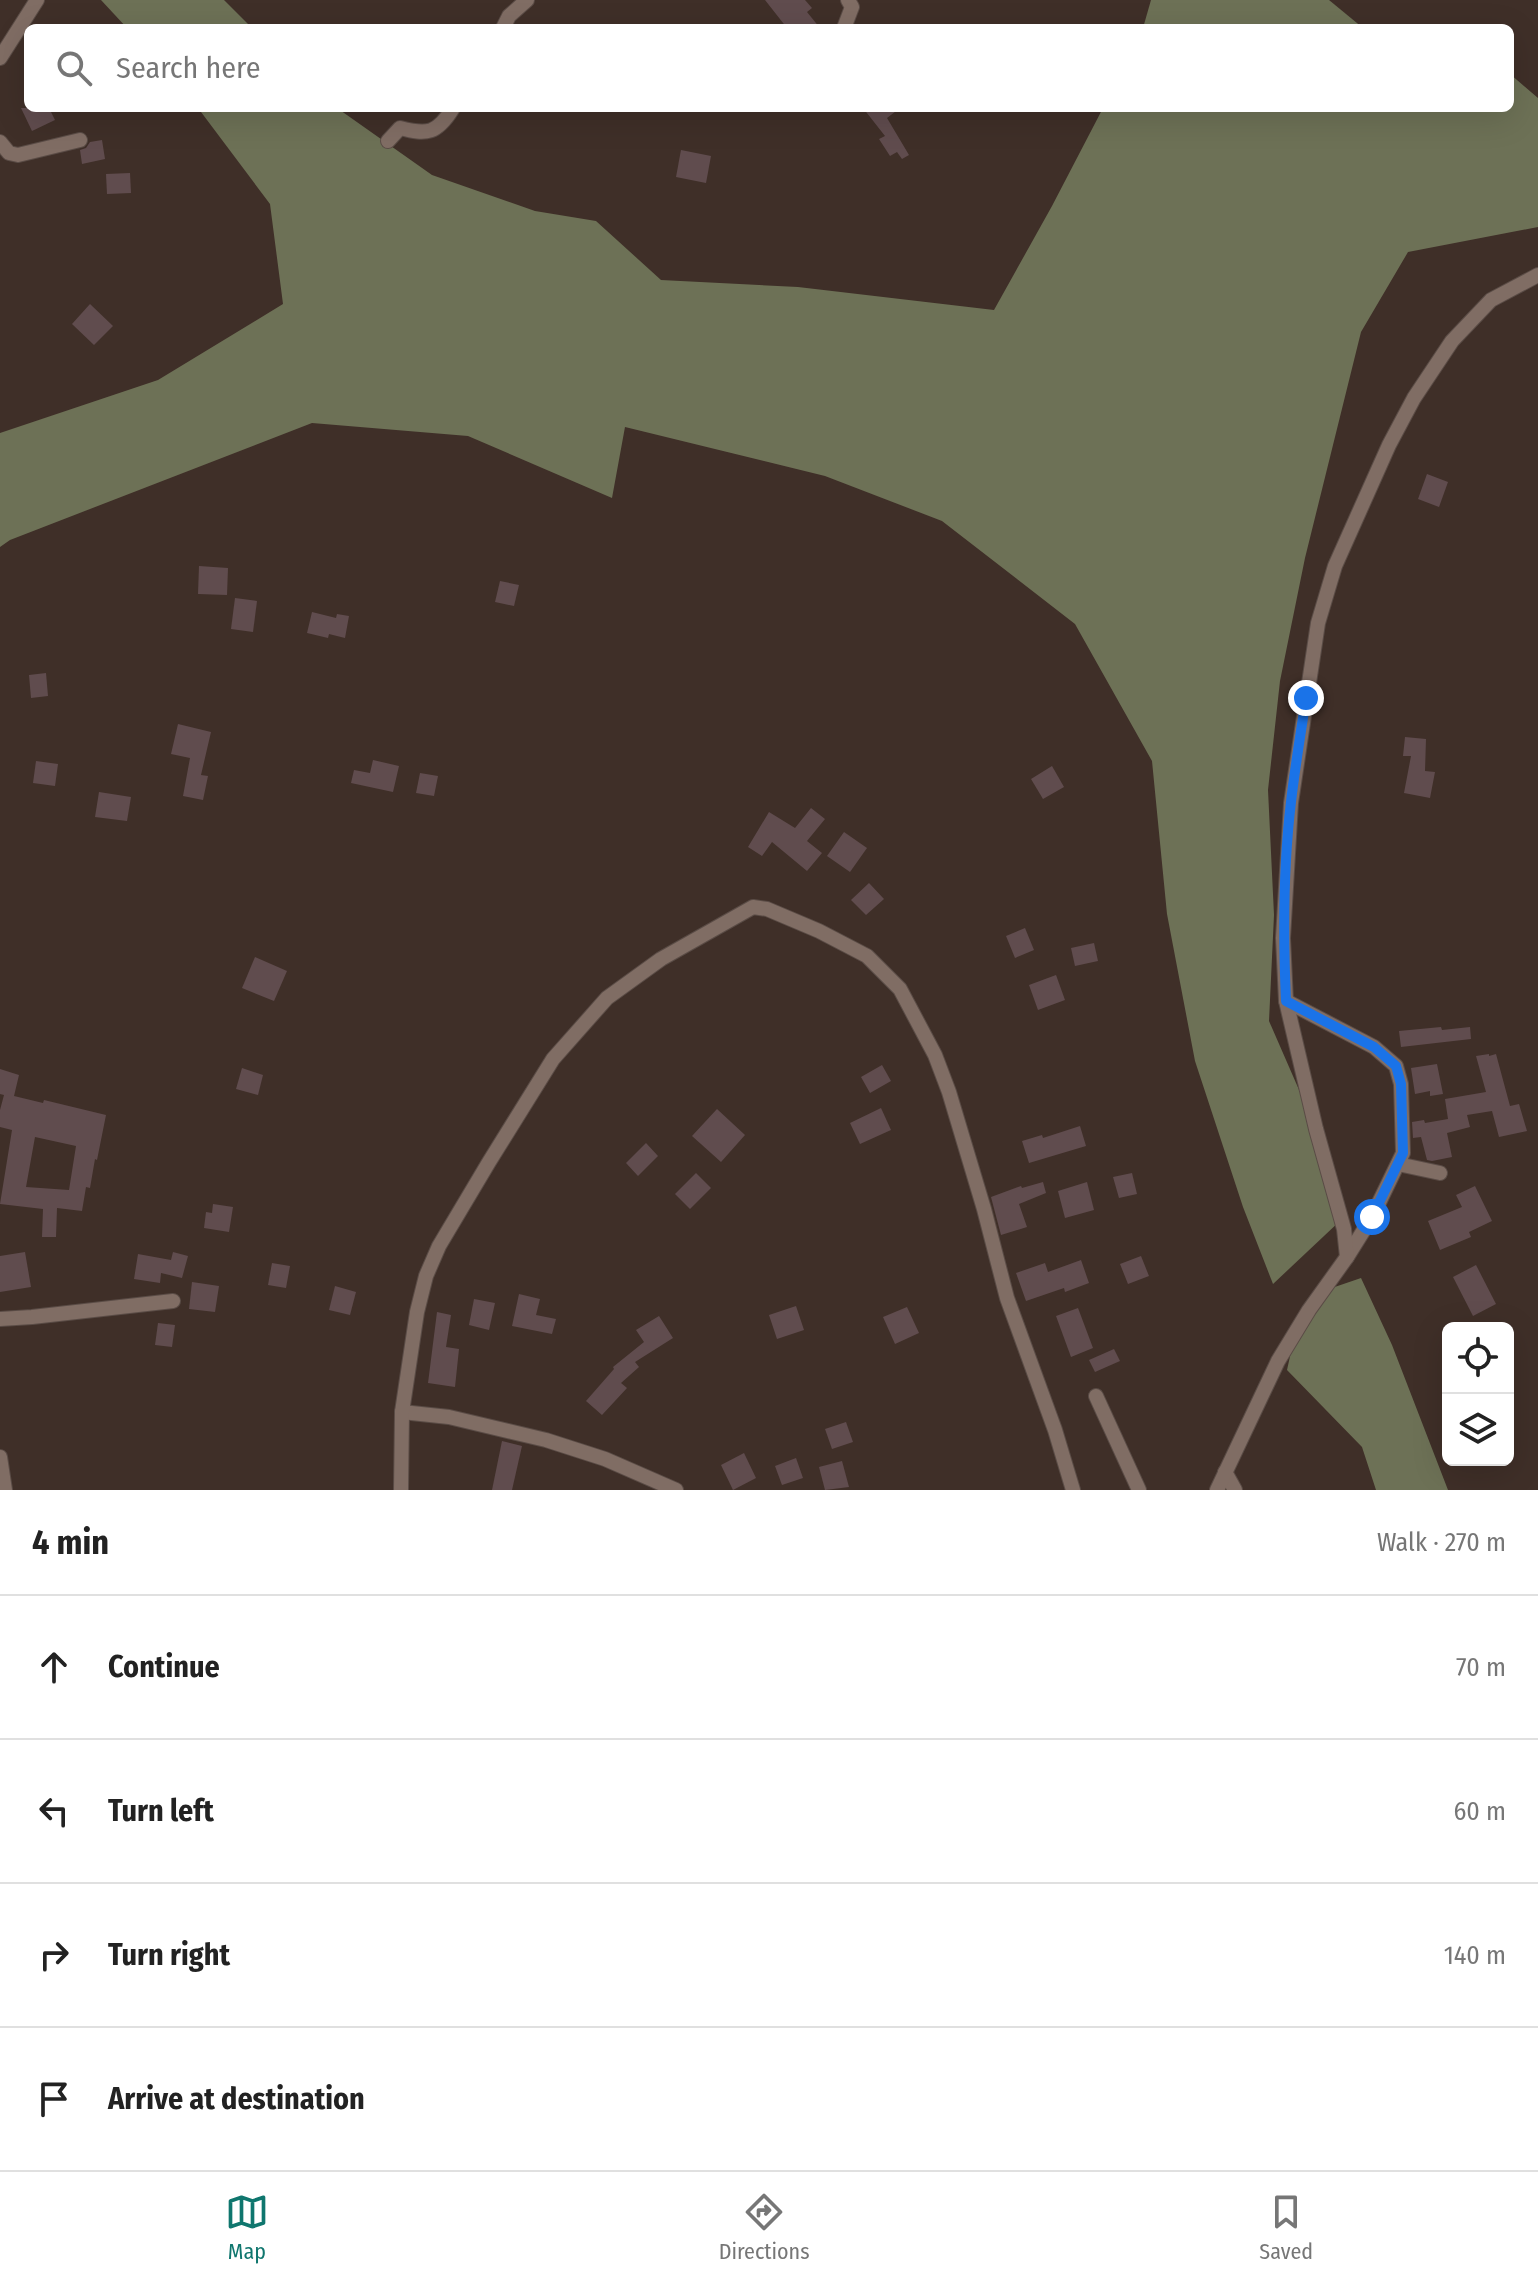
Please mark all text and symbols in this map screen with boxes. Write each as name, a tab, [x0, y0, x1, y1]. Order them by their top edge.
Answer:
search box	[24, 24, 1514, 112]
icon: search	[52, 46, 96, 90]
text: Search here	[116, 50, 261, 86]
route end	[1288, 680, 1324, 716]
route start	[1354, 1199, 1390, 1235]
map controls	[1442, 1322, 1514, 1466]
button: locate	[1442, 1322, 1514, 1394]
button: layers	[1442, 1394, 1514, 1466]
text: 4 min	[32, 1522, 109, 1563]
text: Walk · 270 m	[1377, 1527, 1506, 1558]
icon: ahead	[32, 1645, 76, 1689]
text: Continue	[108, 1649, 220, 1685]
text: 70 m	[1456, 1652, 1506, 1683]
icon: left	[32, 1789, 76, 1833]
text: Turn left	[108, 1793, 214, 1829]
text: 60 m	[1453, 1796, 1506, 1827]
icon: right	[32, 1933, 76, 1977]
text: Turn right	[108, 1937, 230, 1973]
text: 140 m	[1444, 1940, 1506, 1971]
icon: arrive	[32, 2077, 76, 2121]
text: Arrive at destination	[108, 2081, 365, 2117]
tab: Map	[225, 2190, 269, 2265]
tab: Directions	[719, 2190, 810, 2265]
tab: Saved	[1259, 2190, 1313, 2265]

